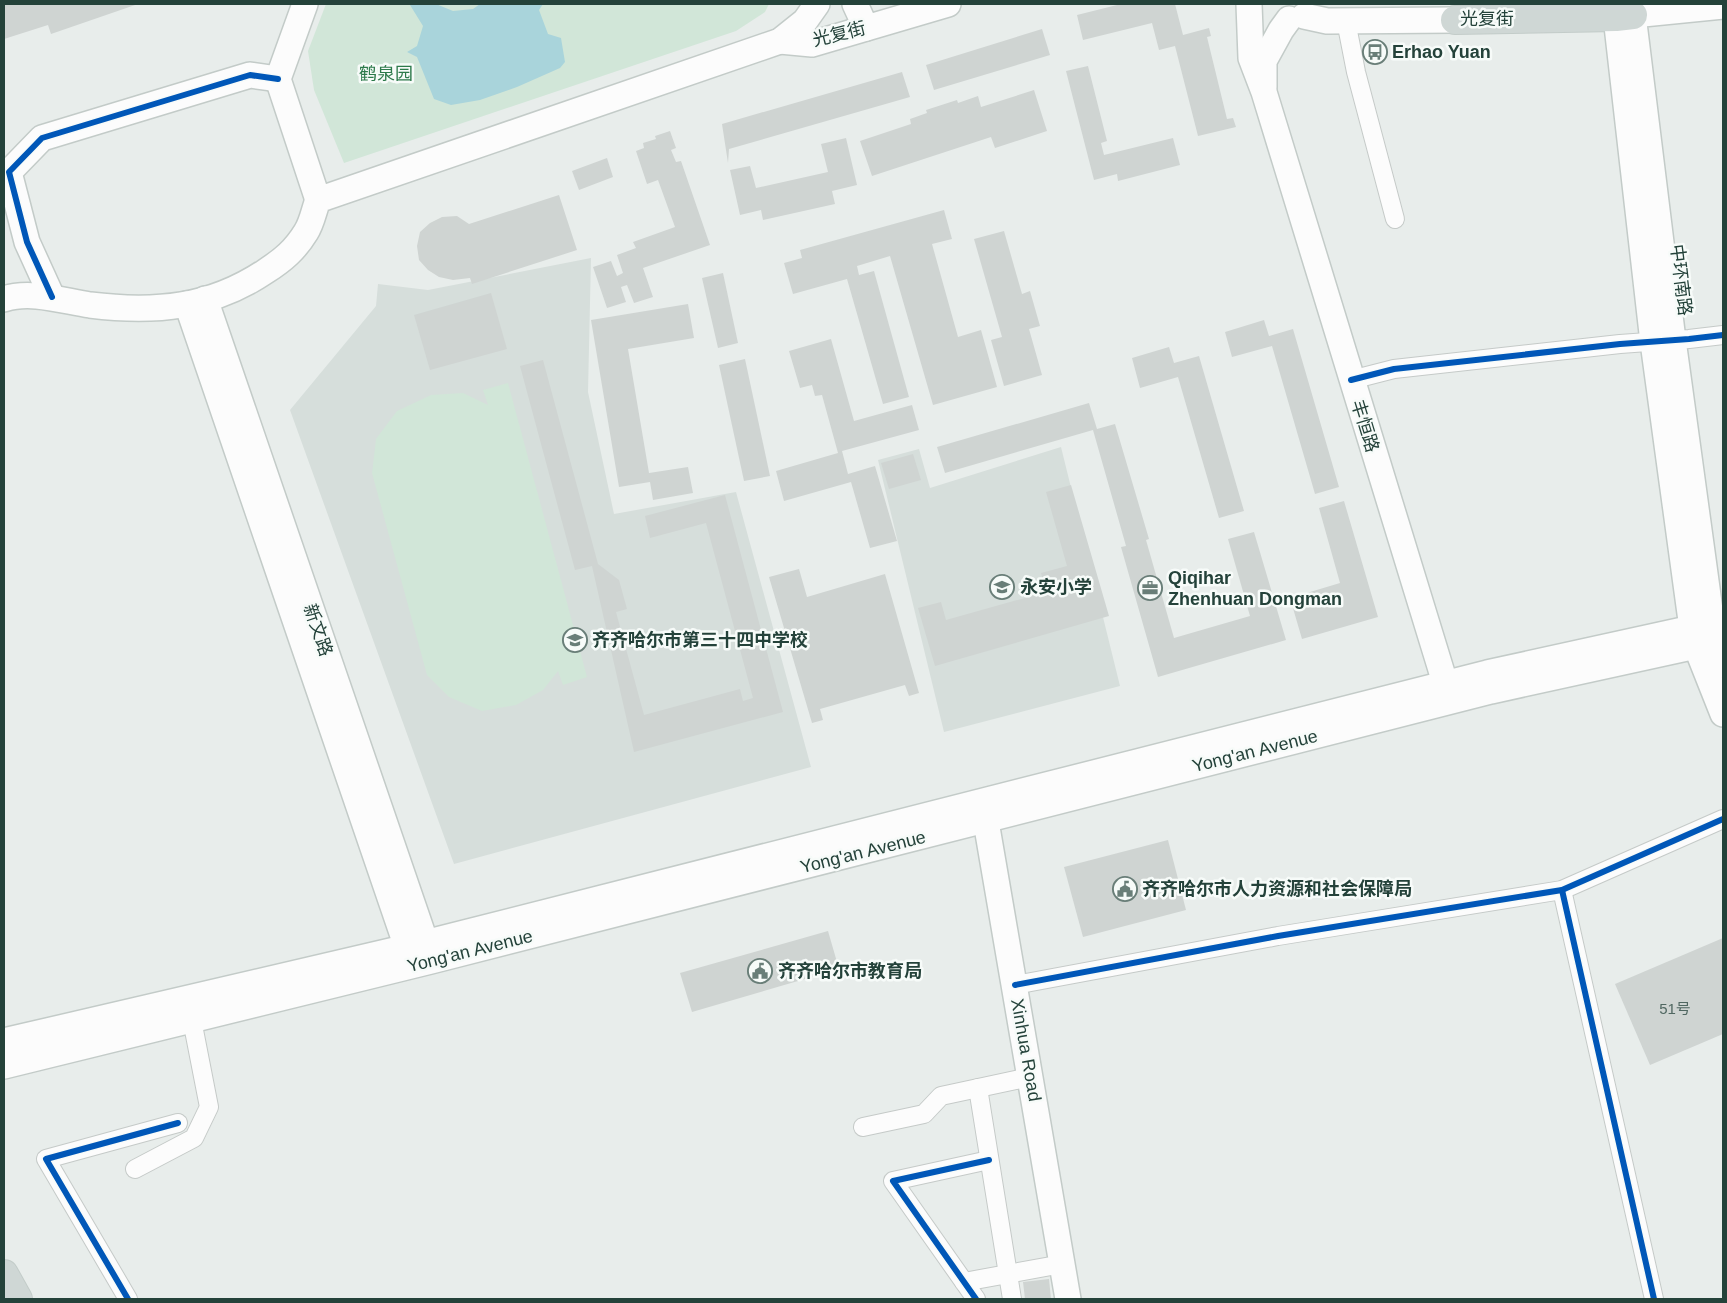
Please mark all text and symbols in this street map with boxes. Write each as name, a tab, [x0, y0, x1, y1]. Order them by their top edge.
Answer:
street label: 光复街	[1460, 9, 1514, 29]
street label: 光复街	[810, 18, 868, 50]
bus stop icon: Erhao Yuan	[1362, 39, 1388, 65]
place label: Erhao Yuan	[1392, 42, 1491, 62]
park label: 鹤泉园	[359, 64, 413, 84]
street label: 中环南路	[1667, 243, 1695, 317]
street label: 丰恒路	[1348, 397, 1382, 455]
place label: Qiqihar Zhenhuan Dongman	[1168, 568, 1342, 609]
school or university icon: 永安小学	[989, 574, 1015, 600]
office icon: Qiqihar Zhenhuan Dongman	[1137, 575, 1163, 601]
place label: 永安小学	[1020, 577, 1092, 597]
street label: 新文路	[300, 601, 336, 659]
school or university icon: 齐齐哈尔市第三十四中学校	[562, 627, 588, 653]
place label: 齐齐哈尔市第三十四中学校	[592, 630, 808, 650]
street label: Yong'an Avenue	[1190, 726, 1320, 776]
street label: Yong'an Avenue	[798, 827, 928, 877]
public building icon: 齐齐哈尔市人力资源和社会保障局	[1112, 876, 1138, 902]
place label: 齐齐哈尔市人力资源和社会保障局	[1142, 879, 1412, 899]
street label: Yong'an Avenue	[405, 926, 535, 976]
public building icon: 齐齐哈尔市教育局	[747, 958, 773, 984]
place label: 齐齐哈尔市教育局	[778, 961, 922, 981]
street label: Xinhua Road	[1007, 997, 1045, 1103]
house number: 51号	[1659, 1000, 1691, 1017]

